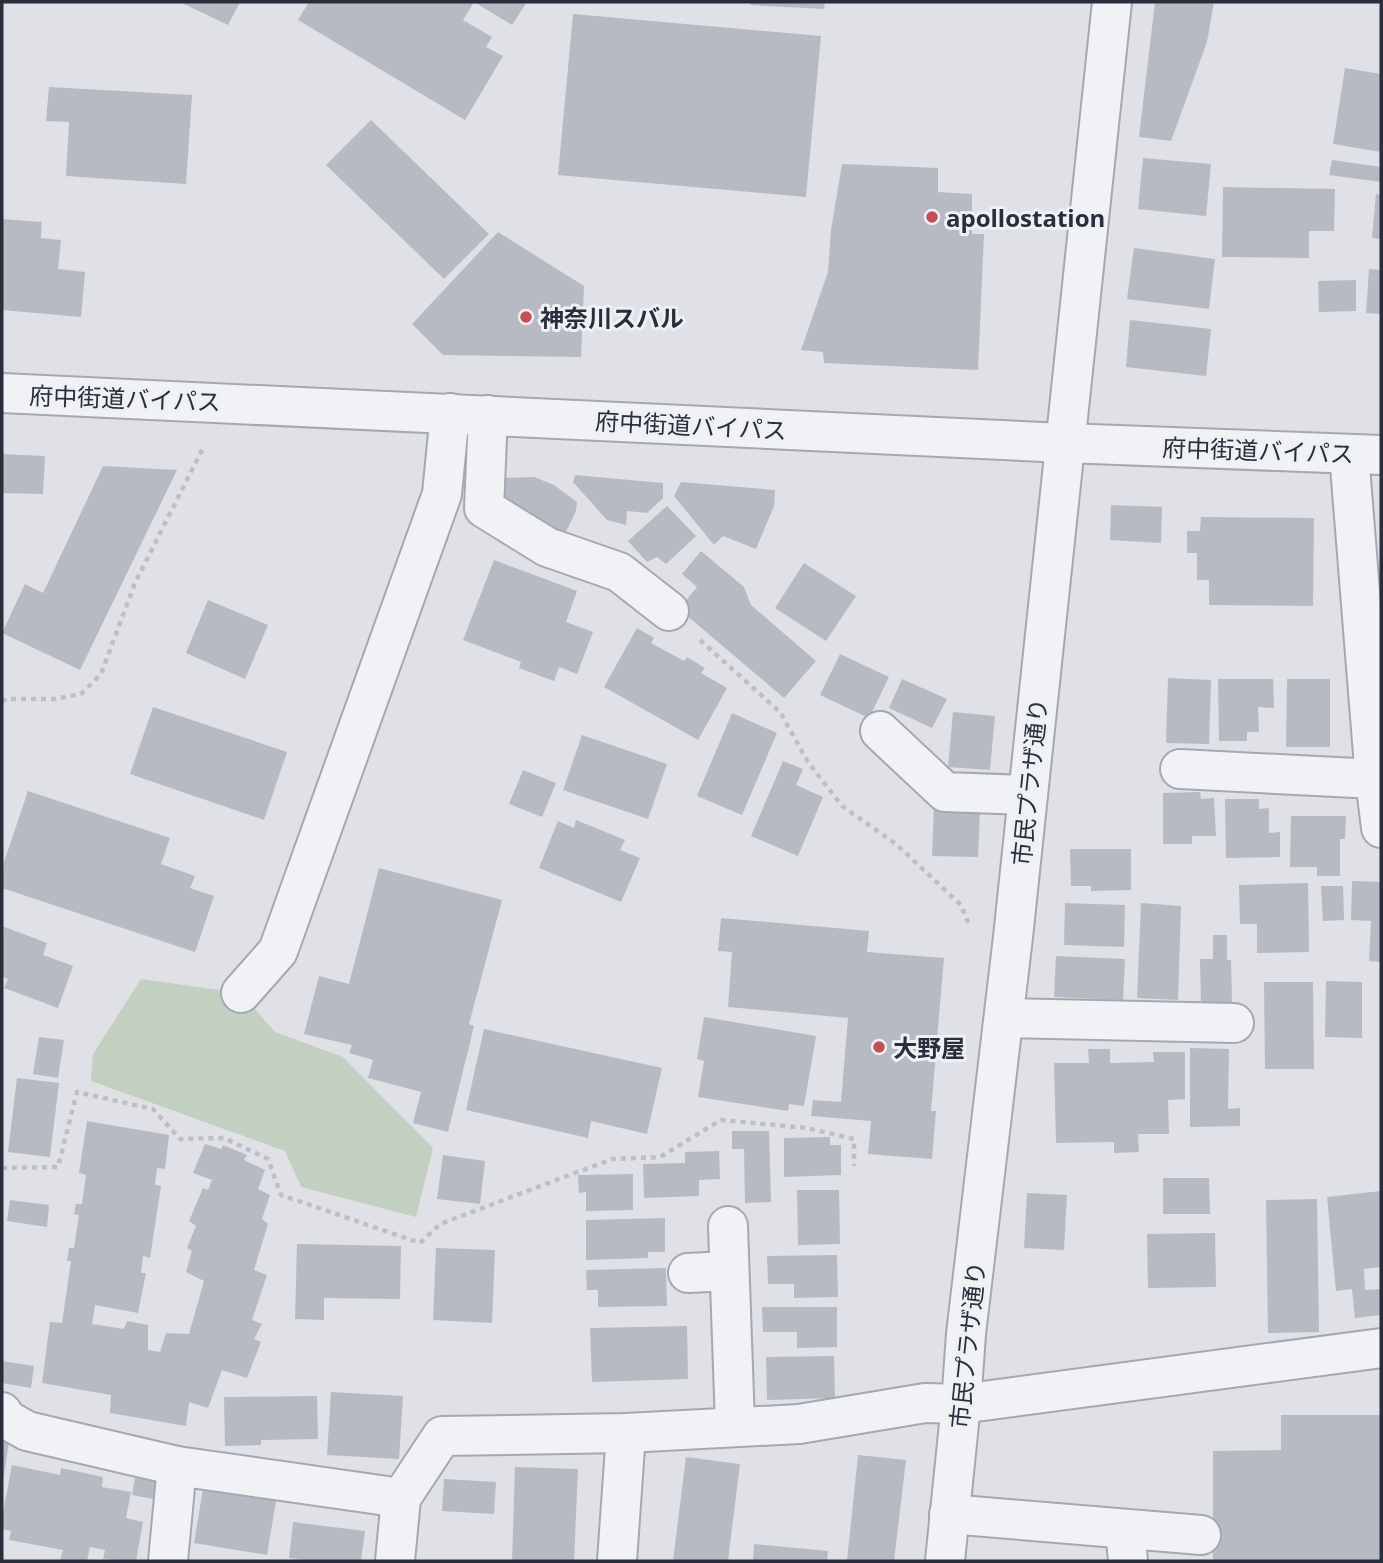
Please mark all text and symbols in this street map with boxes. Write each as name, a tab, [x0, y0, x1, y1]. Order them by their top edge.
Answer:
place label: apollostation	[946, 201, 1105, 234]
marker: apollostation	[924, 209, 940, 225]
place label: 神奈川スバル	[540, 301, 684, 334]
marker: 神奈川スバル	[518, 309, 534, 325]
street label: 府中街道バイパス	[29, 378, 221, 418]
street label: 府中街道バイパス	[595, 404, 787, 446]
street label: 府中街道バイパス	[1162, 430, 1354, 470]
street label: 市民プラザ通り	[1004, 697, 1054, 867]
place label: 大野屋	[893, 1031, 965, 1064]
marker: 大野屋	[871, 1039, 887, 1055]
street label: 市民プラザ通り	[942, 1260, 992, 1430]

